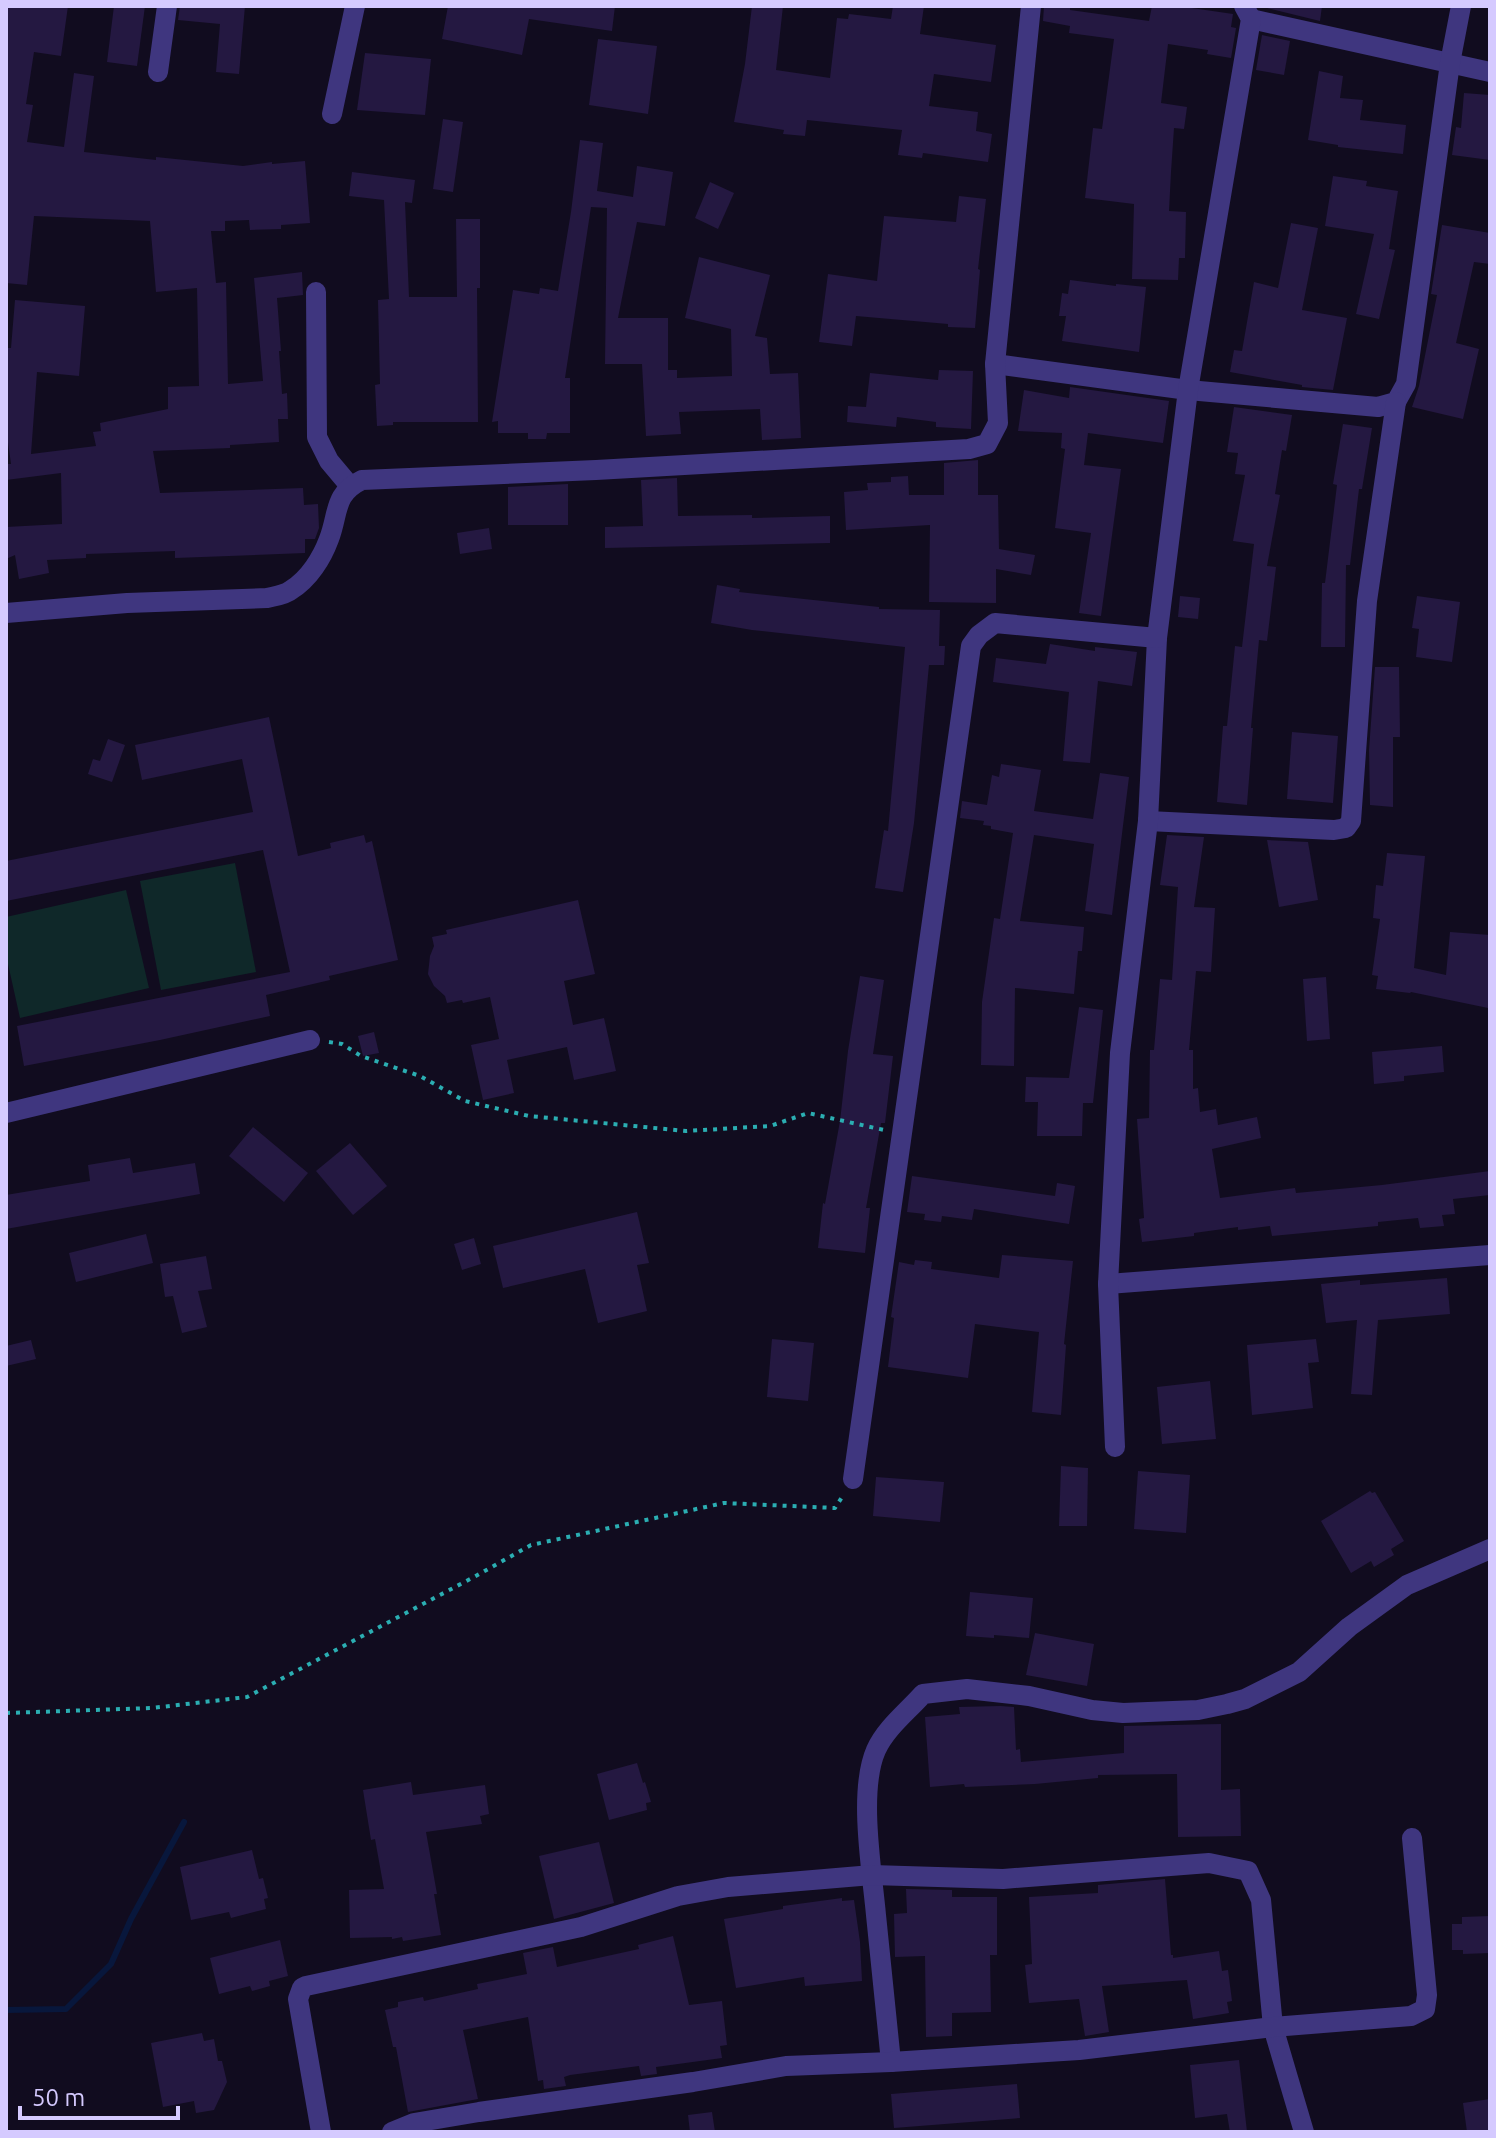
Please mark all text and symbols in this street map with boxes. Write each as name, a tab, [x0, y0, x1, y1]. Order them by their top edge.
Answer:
scale bar	[20, 2070, 178, 2120]
text: 50 m	[32, 2084, 85, 2111]

